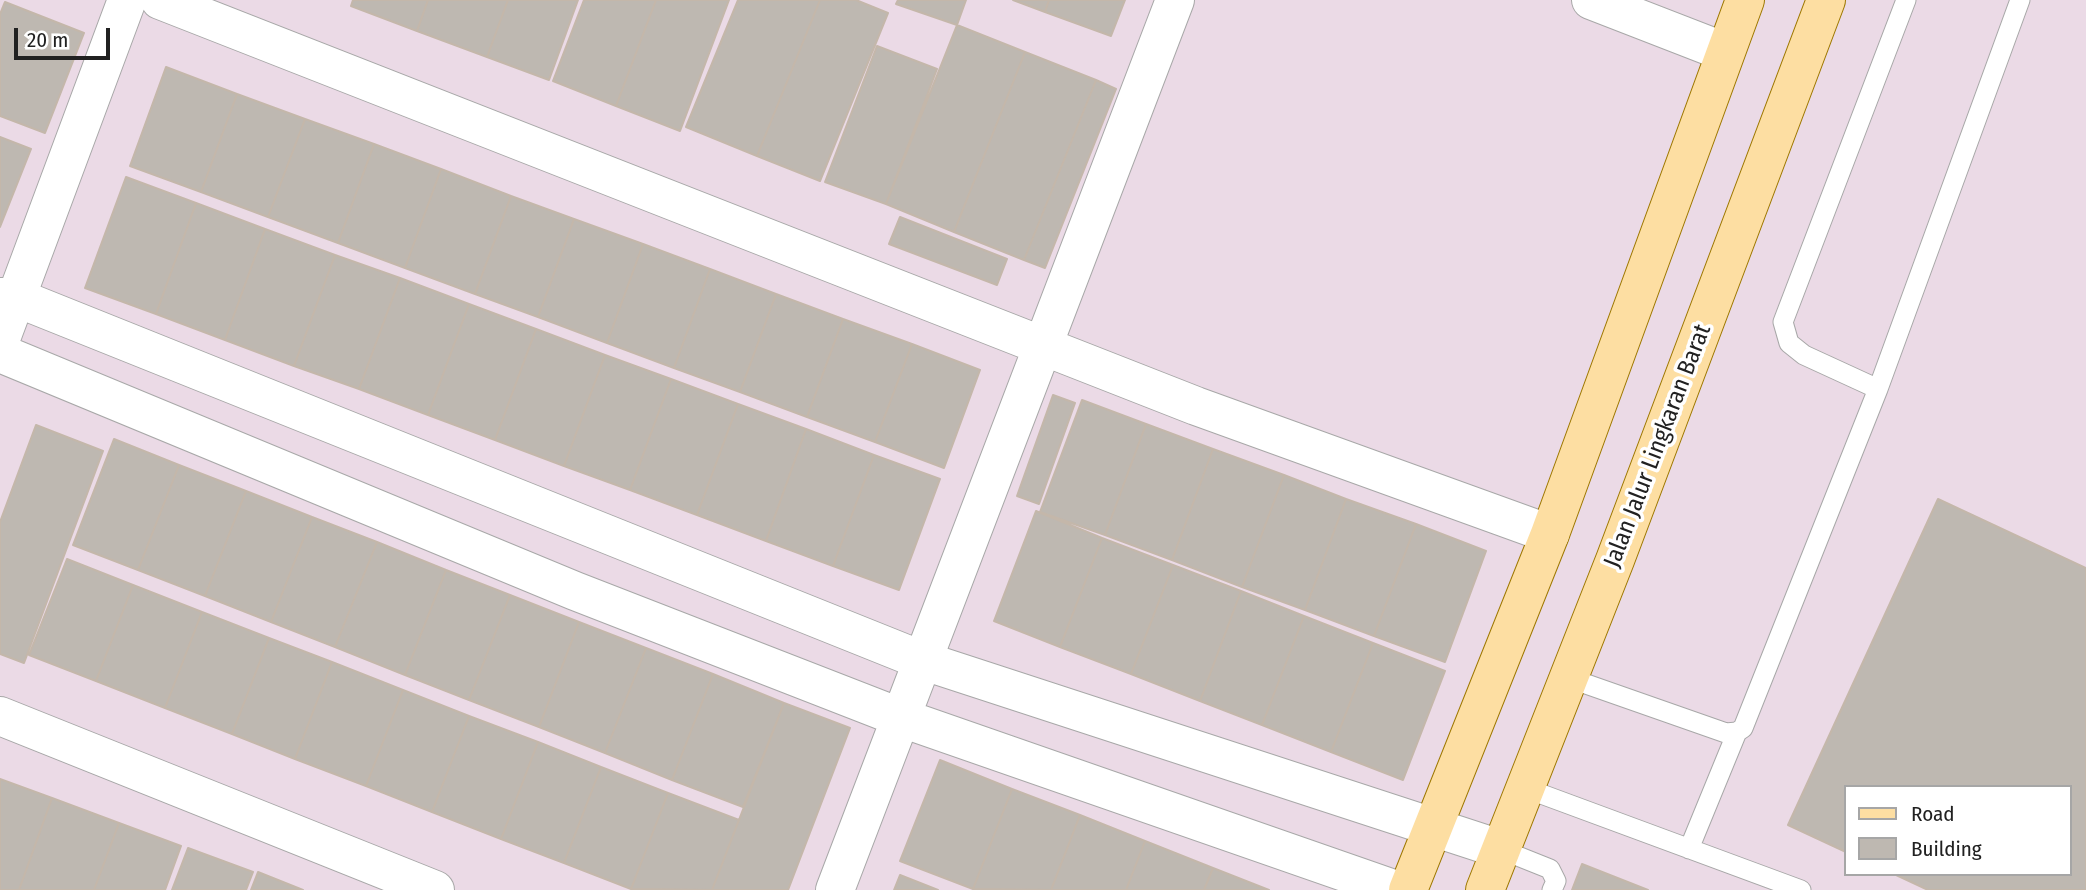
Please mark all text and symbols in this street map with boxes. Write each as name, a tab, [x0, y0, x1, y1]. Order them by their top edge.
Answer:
scale bar	[18, 14, 114, 58]
text: 20 m	[27, 27, 68, 53]
street label: Jalan Jalur Lingkaran Barat	[1598, 320, 1718, 572]
legend	[1844, 785, 2072, 876]
text: Road	[1911, 801, 1955, 827]
text: Building	[1911, 836, 1982, 862]

